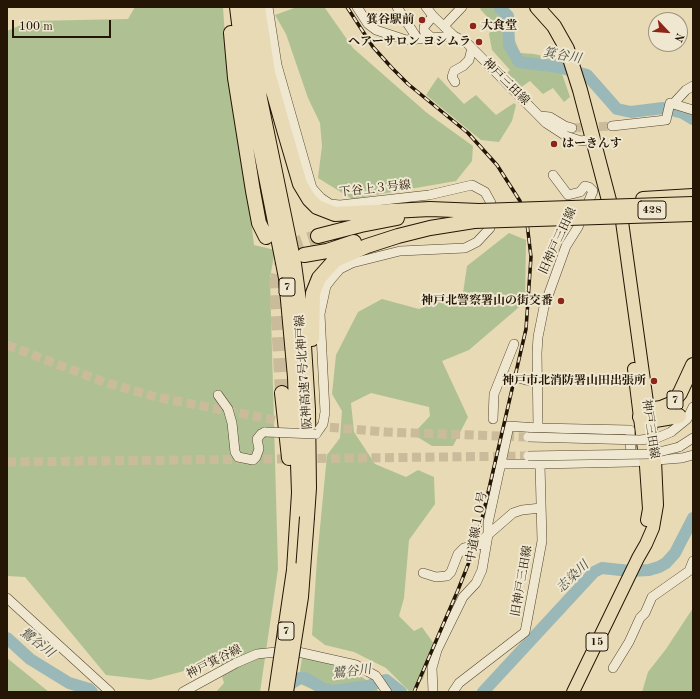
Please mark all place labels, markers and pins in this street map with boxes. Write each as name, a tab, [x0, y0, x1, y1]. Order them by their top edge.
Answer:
place label: 箕谷駅前	[366, 13, 414, 27]
marker: 箕谷駅前	[417, 15, 427, 25]
place label: 大食堂	[481, 19, 517, 33]
marker: 大食堂	[468, 21, 478, 31]
place label: ヘアーサロン ヨシムラ	[348, 35, 471, 49]
marker: ヘアーサロン ヨシムラ	[474, 37, 484, 47]
place label: はーきんす	[562, 137, 622, 151]
marker: はーきんす	[549, 139, 559, 149]
place label: 神戸北警察署山の街交番	[421, 294, 553, 308]
marker: 神戸北警察署山の街交番	[556, 296, 566, 306]
place label: 神戸市北消防署山田出張所	[502, 374, 646, 388]
marker: 神戸市北消防署山田出張所	[649, 376, 659, 386]

